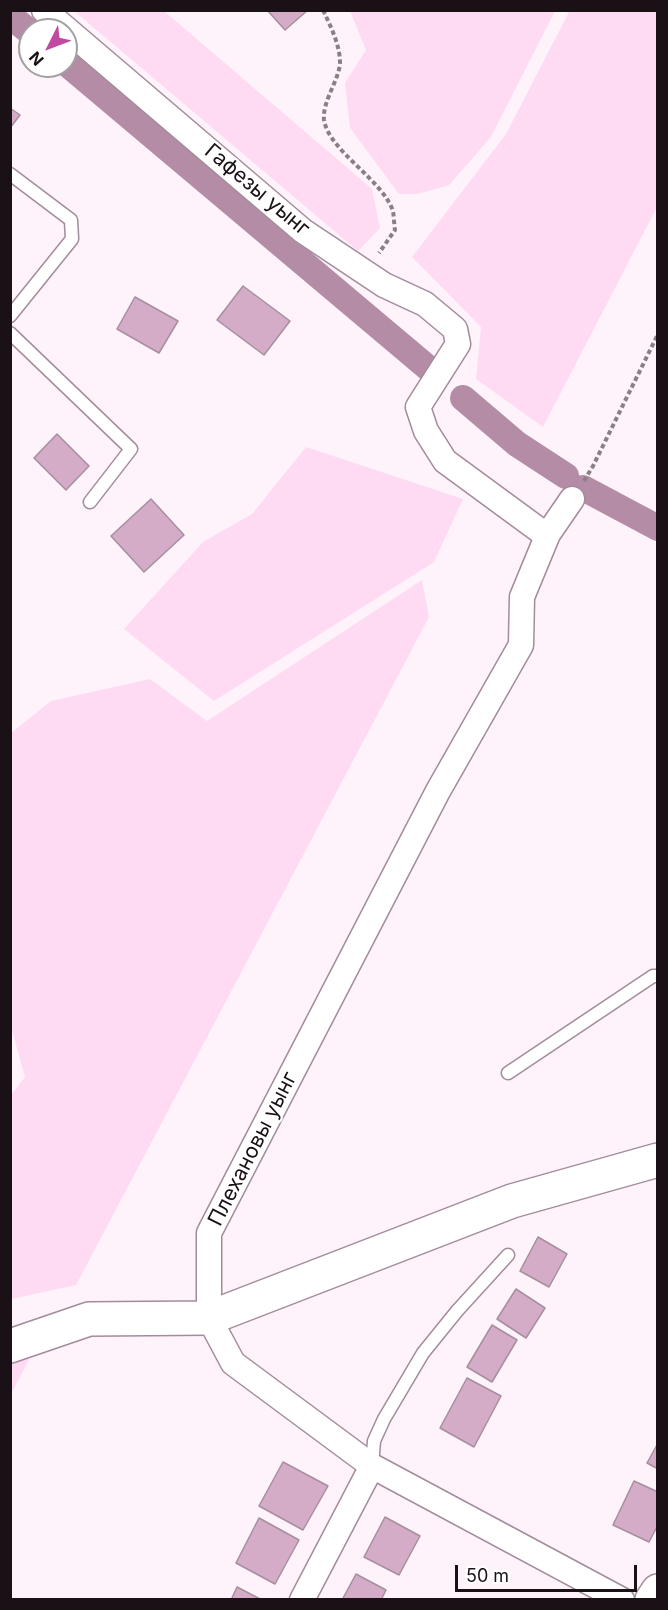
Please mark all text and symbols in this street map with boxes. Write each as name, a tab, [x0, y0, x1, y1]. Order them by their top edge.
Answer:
north arrow	[18, 18, 78, 78]
text: N	[25, 47, 48, 70]
street label: Гафезы уынг	[199, 139, 315, 241]
street label: Плехановы уынг	[203, 1068, 303, 1230]
scale bar	[458, 1553, 640, 1591]
text: 50 m	[466, 1565, 509, 1586]

